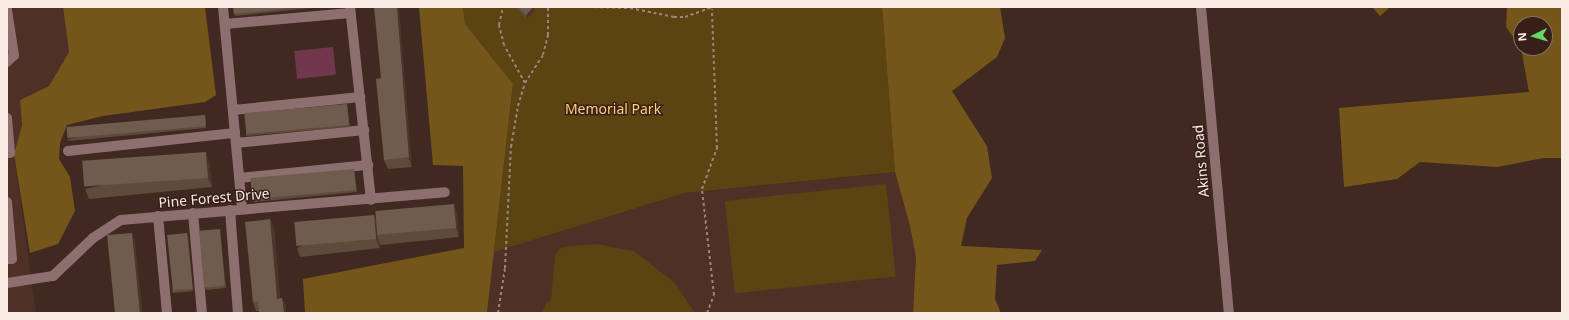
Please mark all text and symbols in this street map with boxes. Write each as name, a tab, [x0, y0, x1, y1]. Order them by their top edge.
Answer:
north arrow	[1513, 16, 1553, 56]
text: N	[1514, 32, 1529, 42]
park label: Memorial Park	[565, 101, 661, 117]
street label: Akins Road	[1189, 124, 1213, 198]
street label: Pine Forest Drive	[158, 185, 270, 211]

